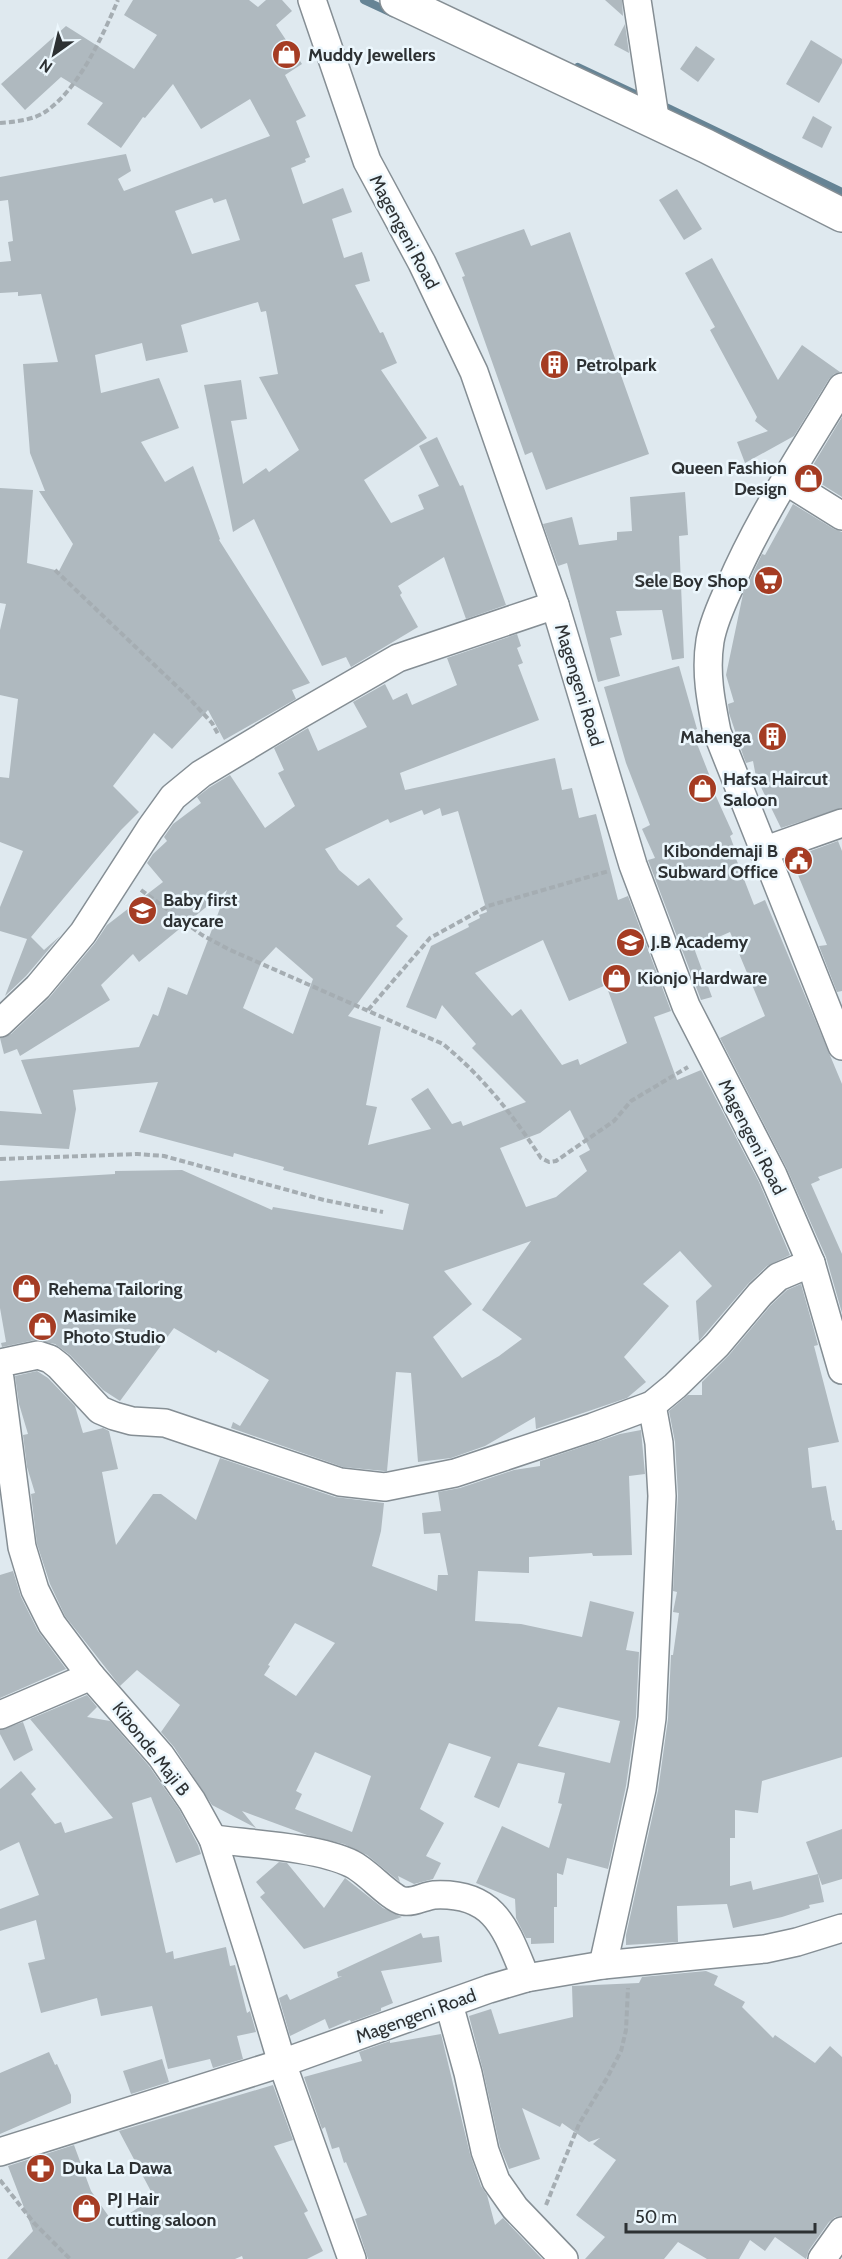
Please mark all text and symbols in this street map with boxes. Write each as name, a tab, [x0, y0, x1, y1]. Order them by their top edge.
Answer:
north arrow	[24, 24, 84, 84]
shop icon: Muddy Jewellers	[271, 39, 303, 71]
place label: Muddy Jewellers	[308, 44, 436, 66]
text: N	[36, 55, 56, 77]
street label: Magengeni Road	[365, 171, 443, 293]
building icon: Petrolpark	[539, 349, 571, 381]
place label: Petrolpark	[576, 354, 657, 376]
place label: Queen Fashion Design	[671, 457, 787, 500]
shop icon: Queen Fashion Design	[792, 462, 824, 494]
supermarket icon: Sele Boy Shop	[753, 565, 785, 597]
place label: Sele Boy Shop	[634, 570, 748, 592]
street label: Magengeni Road	[550, 621, 608, 749]
building icon: Mahenga	[756, 721, 788, 753]
place label: Mahenga	[680, 726, 751, 748]
place label: Hafsa Haircut Saloon	[723, 768, 828, 811]
shop icon: Hafsa Haircut Saloon	[686, 773, 718, 805]
place label: Kibondemaji B Subward Office	[658, 840, 778, 883]
public building icon: Kibondemaji B Subward Office	[783, 845, 815, 877]
place label: Baby first daycare	[163, 889, 237, 932]
school or university icon: Baby first daycare	[126, 894, 158, 926]
school or university icon: J.B Academy	[614, 926, 646, 958]
place label: J.B Academy	[650, 931, 748, 953]
shop icon: Kionjo Hardware	[600, 962, 632, 994]
place label: Kionjo Hardware	[637, 967, 767, 989]
street label: Magengeni Road	[713, 1076, 791, 1198]
shop icon: Rehema Tailoring	[11, 1273, 43, 1305]
place label: Rehema Tailoring	[48, 1278, 182, 1300]
place label: Masimike Photo Studio	[63, 1305, 165, 1348]
shop icon: Masimike Photo Studio	[26, 1310, 58, 1342]
street label: Kibonde Maji B	[107, 1698, 195, 1801]
street label: Magengeni Road	[353, 1984, 479, 2048]
pharmacy icon: Duka La Dawa	[25, 2152, 57, 2184]
place label: Duka La Dawa	[62, 2157, 172, 2179]
place label: PJ Hair cutting saloon	[107, 2188, 217, 2231]
shop icon: PJ Hair cutting saloon	[70, 2193, 102, 2225]
scale bar	[626, 2196, 815, 2234]
text: 50 m	[635, 2206, 677, 2228]

